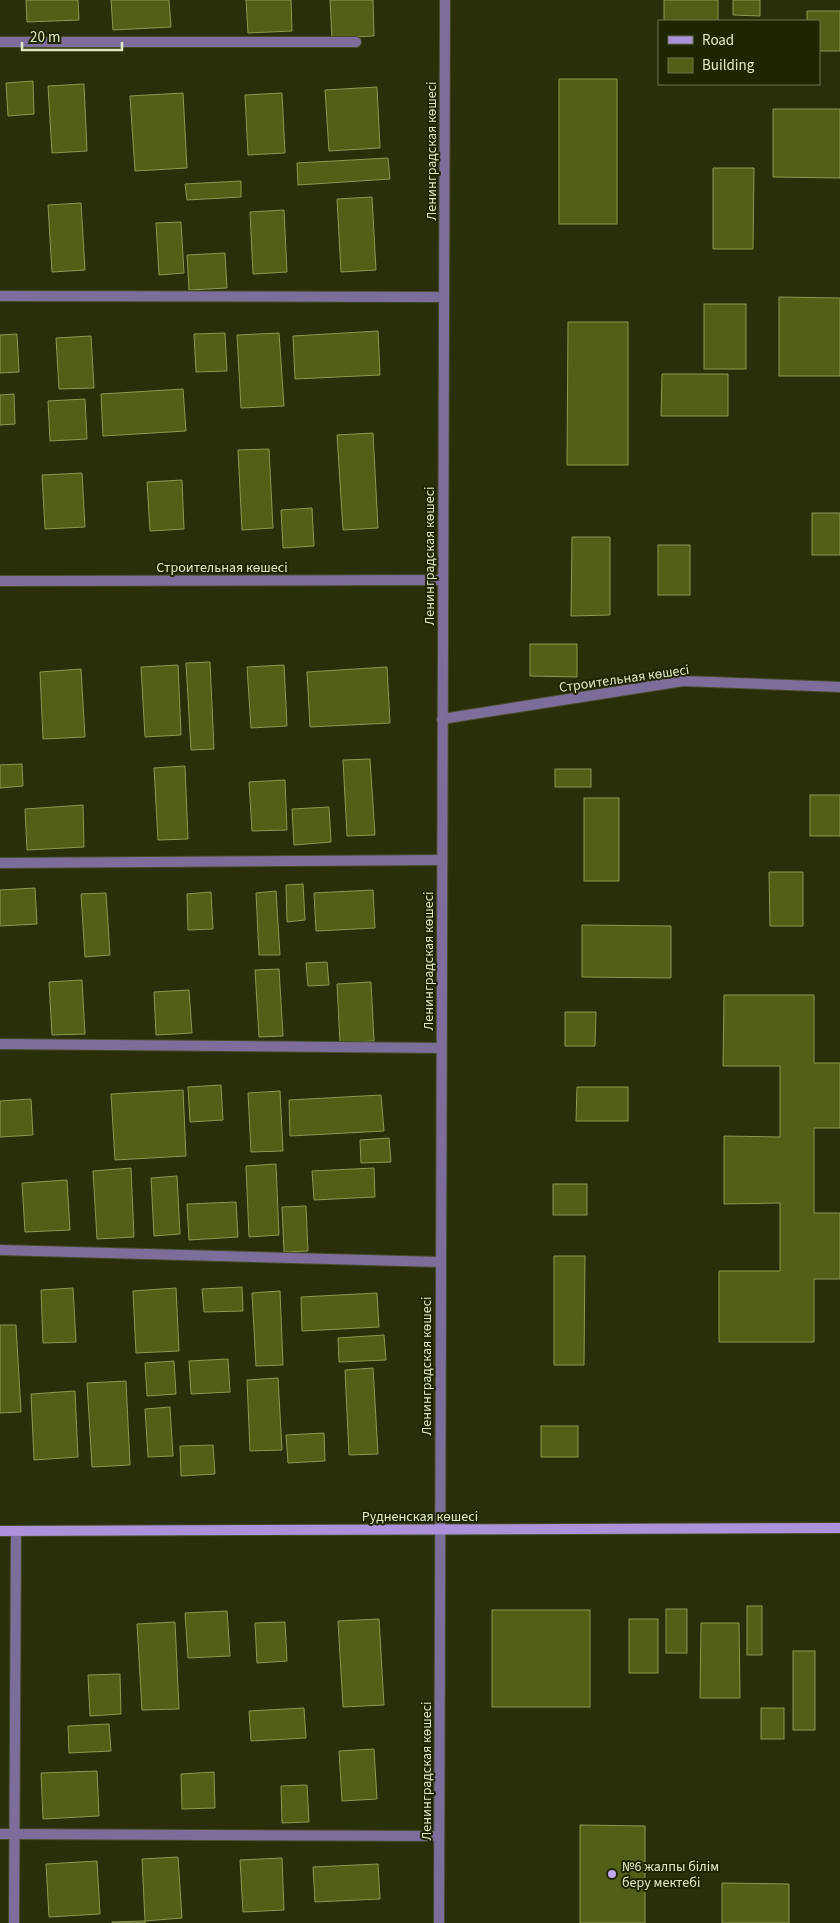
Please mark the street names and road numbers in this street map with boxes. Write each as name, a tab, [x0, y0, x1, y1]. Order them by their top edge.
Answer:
street label: Ленинградская көшесі	[422, 81, 442, 221]
street label: Ленинградская көшесі	[420, 486, 440, 626]
street label: Строительная көшесі	[156, 558, 288, 578]
street label: Строительная көшесі	[558, 660, 691, 698]
street label: Ленинградская көшесі	[419, 891, 439, 1031]
street label: Ленинградская көшесі	[417, 1296, 437, 1436]
street label: Рудненская көшесі	[362, 1507, 478, 1527]
street label: Ленинградская көшесі	[417, 1701, 437, 1841]

